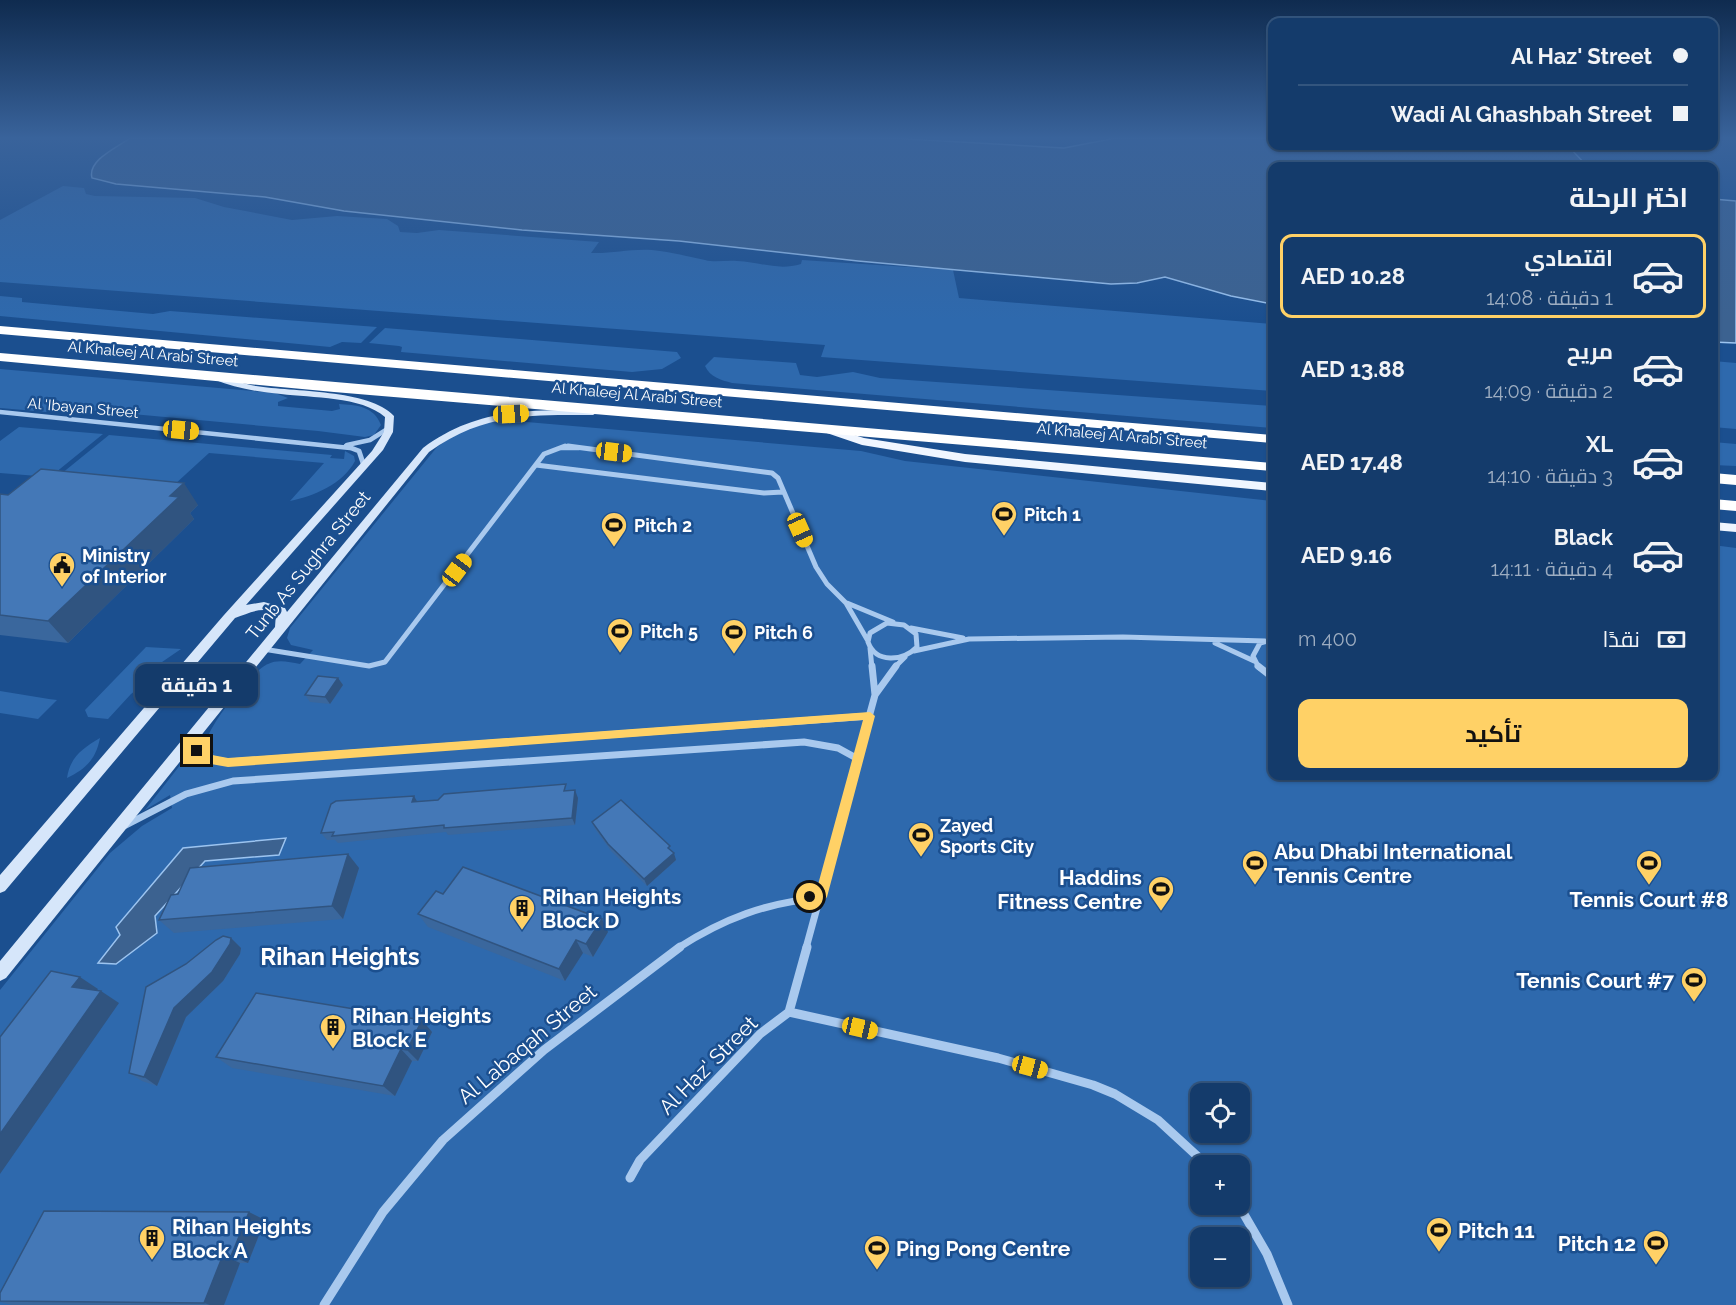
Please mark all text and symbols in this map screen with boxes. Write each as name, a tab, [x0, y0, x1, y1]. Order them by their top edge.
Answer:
text: Al Haz' Street	[1511, 43, 1652, 69]
text: Wadi Al Ghashbah Street	[1391, 101, 1652, 127]
text: اختر الرحلة	[1569, 182, 1688, 213]
text: اقتصادي	[1524, 245, 1613, 271]
icon: car	[1631, 249, 1685, 303]
text: AED 10.28	[1301, 263, 1405, 289]
text: 1 دقيقة · 14:08	[1486, 286, 1613, 310]
street label: Al Khaleej Al Arabi Street	[67, 338, 239, 370]
text: مريح	[1567, 338, 1613, 364]
icon: car	[1631, 342, 1685, 396]
text: AED 13.88	[1301, 356, 1405, 382]
street label: Al Khaleej Al Arabi Street	[551, 379, 723, 411]
text: 2 دقيقة · 14:09	[1484, 379, 1613, 403]
street label: Al 'Ibayan Street	[27, 394, 139, 422]
car	[493, 404, 529, 424]
car	[162, 419, 200, 441]
street label: Al Khaleej Al Arabi Street	[1036, 420, 1208, 452]
text: XL	[1586, 431, 1613, 457]
icon: car	[1631, 435, 1685, 489]
car	[595, 441, 633, 463]
text: AED 17.48	[1301, 449, 1403, 475]
text: 3 دقيقة · 14:10	[1487, 464, 1613, 488]
street label: Tunb As Sughra Street	[242, 487, 374, 643]
sports icon: Pitch 1	[989, 499, 1019, 537]
place label: Pitch 1	[1024, 504, 1081, 525]
sports icon: Pitch 2	[599, 510, 629, 548]
car	[784, 510, 816, 550]
place label: Pitch 2	[634, 515, 692, 536]
text: Black	[1554, 524, 1613, 550]
icon: car	[1631, 528, 1685, 582]
text: AED 9.16	[1301, 542, 1392, 568]
place label: Ministry of Interior	[82, 545, 166, 587]
public building icon: Ministry of Interior	[47, 550, 77, 588]
car	[439, 550, 475, 590]
text: 4 دقيقة · 14:11	[1491, 557, 1613, 581]
sports icon: Pitch 5	[605, 616, 635, 654]
sports icon: Pitch 6	[719, 617, 749, 655]
place label: Pitch 5	[640, 621, 698, 642]
place label: Pitch 6	[754, 622, 813, 643]
icon: cash	[1655, 623, 1688, 656]
text: نقدًا	[1602, 626, 1640, 652]
text: 400 m	[1298, 627, 1357, 651]
callout: 1 دقيقة	[136, 664, 258, 706]
text: 1 دقيقة	[161, 673, 232, 697]
button: تأكيد	[1298, 699, 1688, 768]
route end	[183, 737, 210, 764]
place label: Zayed Sports City	[940, 815, 1034, 857]
sports icon: Zayed Sports City	[906, 820, 936, 858]
place label: Abu Dhabi International Tennis Centre	[1274, 839, 1513, 888]
sports icon: Abu Dhabi International Tennis Centre	[1240, 848, 1270, 886]
sports icon: Tennis Court #8	[1634, 848, 1664, 886]
place label: Haddins Fitness Centre	[997, 865, 1142, 914]
sports icon: Haddins Fitness Centre	[1146, 874, 1176, 912]
route start	[796, 883, 823, 910]
place label: Rihan Heights Block D	[542, 884, 681, 933]
place label: Tennis Court #8	[1570, 887, 1728, 912]
building icon: Rihan Heights Block D	[507, 893, 537, 931]
district label: Rihan Heights	[260, 942, 420, 971]
sports icon: Tennis Court #7	[1679, 965, 1709, 1003]
place label: Tennis Court #7	[1516, 968, 1674, 993]
street label: Al Labaqah Street	[453, 979, 601, 1109]
place label: Rihan Heights Block E	[352, 1003, 491, 1052]
street label: Al Haz' Street	[654, 1011, 762, 1119]
building icon: Rihan Heights Block E	[318, 1012, 348, 1050]
car	[840, 1015, 880, 1041]
car	[1010, 1054, 1050, 1080]
map controls	[1190, 1083, 1250, 1287]
button: locate	[1190, 1083, 1250, 1143]
button: +	[1190, 1155, 1250, 1215]
place label: Rihan Heights Block A	[172, 1214, 311, 1263]
sports icon: Pitch 11	[1424, 1215, 1454, 1253]
place label: Pitch 11	[1458, 1218, 1535, 1243]
building icon: Rihan Heights Block A	[137, 1223, 167, 1261]
button: −	[1190, 1227, 1250, 1287]
sports icon: Pitch 12	[1641, 1228, 1671, 1266]
place label: Pitch 12	[1558, 1231, 1636, 1256]
sports icon: Ping Pong Centre	[862, 1233, 892, 1271]
place label: Ping Pong Centre	[896, 1236, 1071, 1261]

